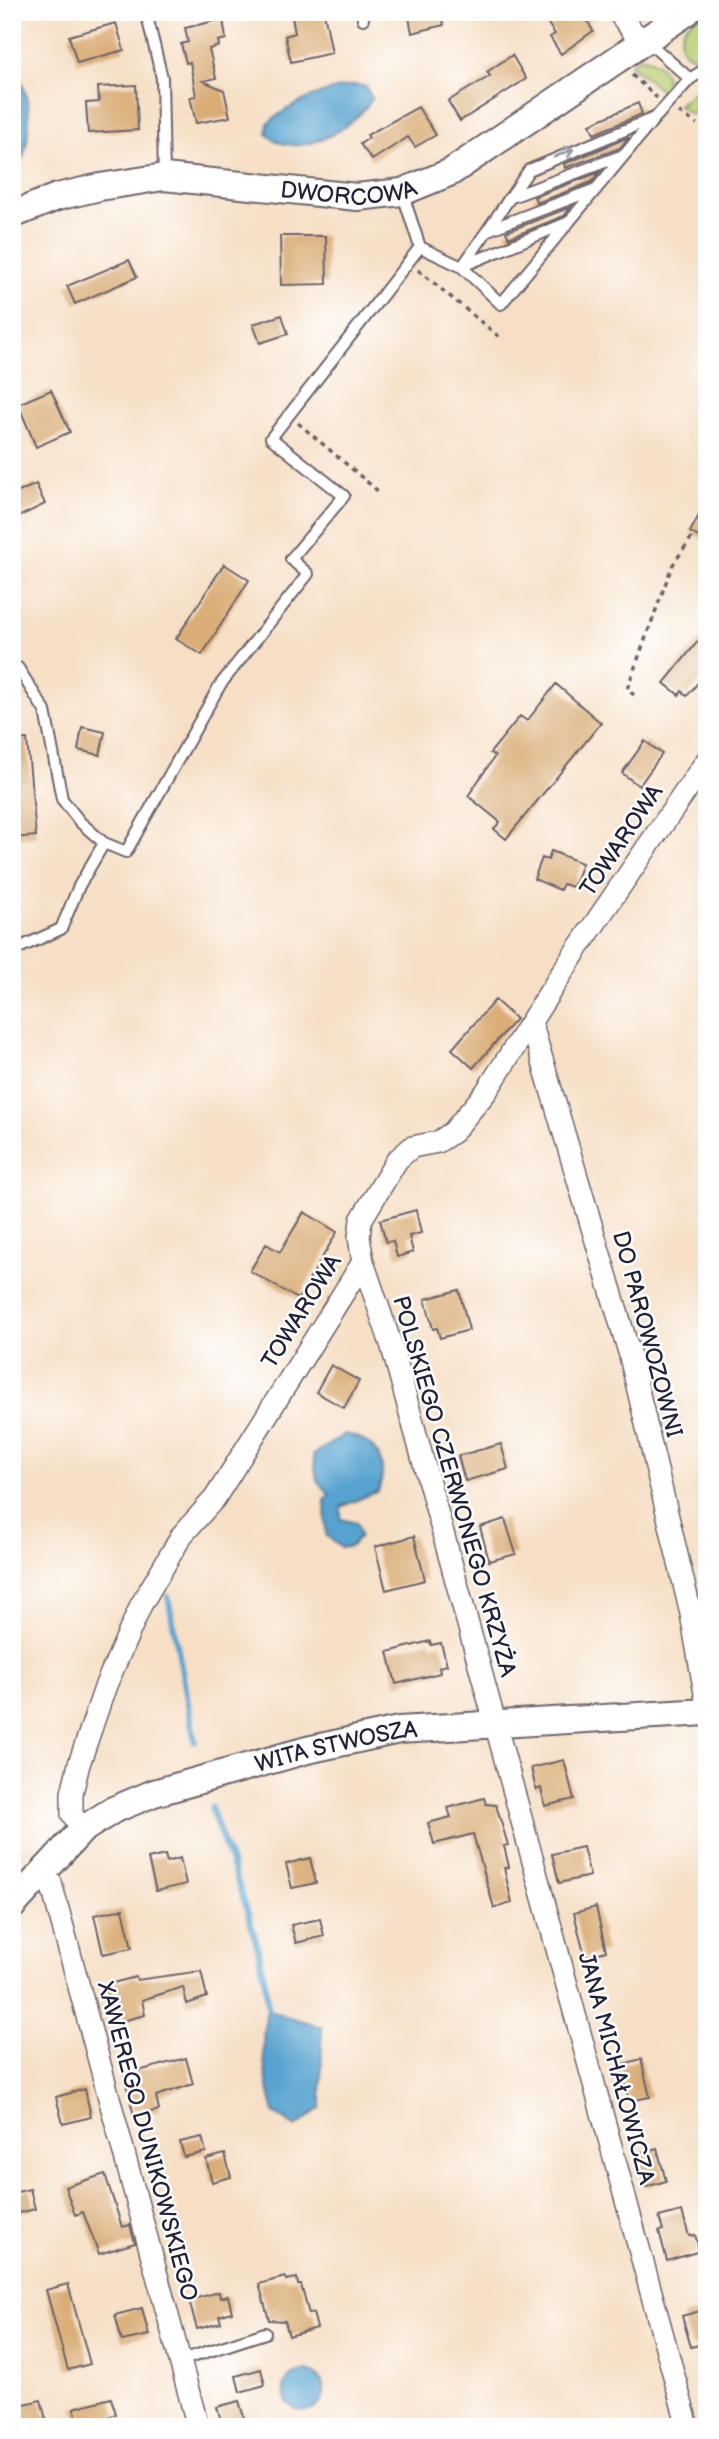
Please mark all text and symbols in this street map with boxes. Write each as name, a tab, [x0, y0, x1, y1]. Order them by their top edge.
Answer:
one-way arrow	[553, 146, 574, 159]
street label: DWORCOWA	[279, 174, 422, 213]
street label: TOWAROWA	[574, 778, 670, 902]
street label: DO PAROWOZOWNI	[606, 1228, 688, 1441]
street label: TOWAROWA	[256, 1249, 348, 1374]
street label: POLSKIEGO CZERWONEGO KRZYŻA	[386, 1293, 522, 1681]
street label: WITA STWOSZA	[252, 1716, 419, 1779]
street label: JANA MICHAŁOWICZA	[572, 1949, 661, 2188]
street label: XAWEREGO DUNIKOWSKIEGO	[91, 1977, 203, 2304]

